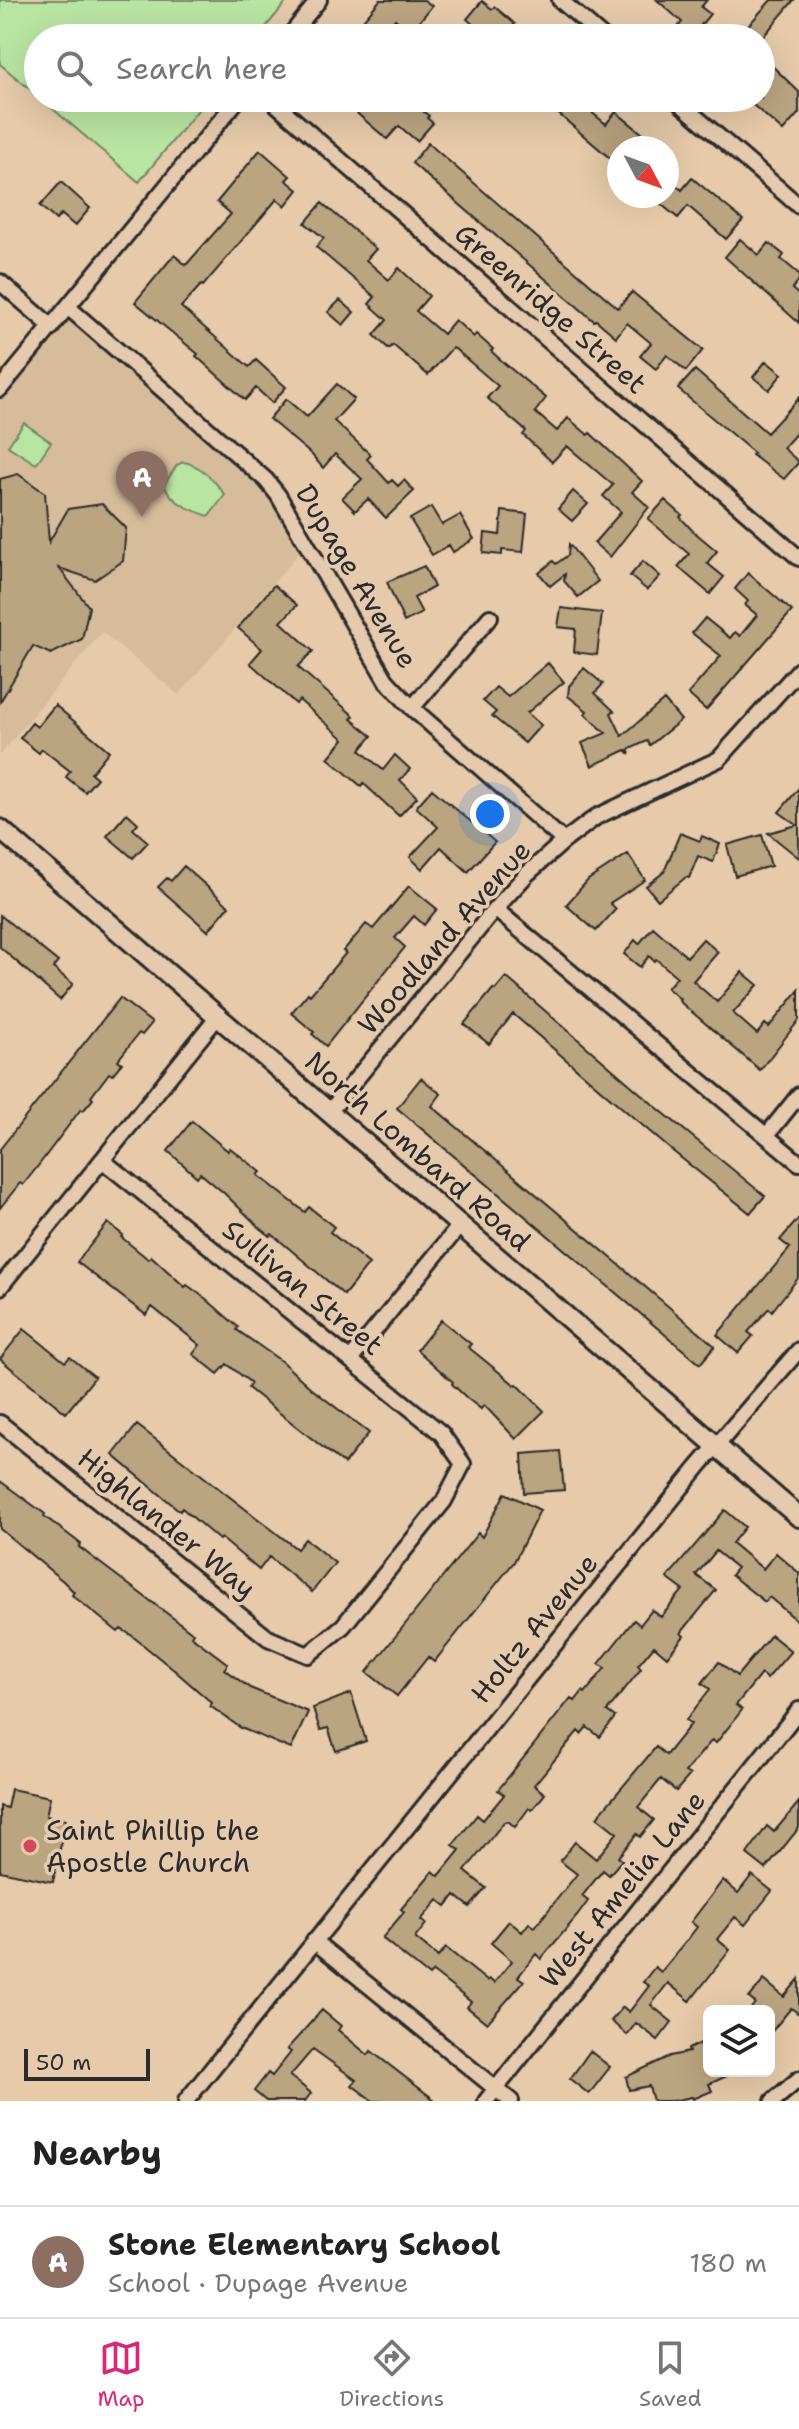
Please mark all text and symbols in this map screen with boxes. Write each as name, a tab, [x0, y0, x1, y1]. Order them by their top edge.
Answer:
search box	[24, 24, 775, 112]
icon: search	[52, 46, 96, 90]
text: Search here	[116, 48, 287, 89]
north arrow	[607, 136, 679, 208]
street label: Greenridge Street	[447, 214, 655, 402]
pin: A	[116, 451, 168, 517]
street label: Dupage Avenue	[287, 477, 427, 675]
your location	[470, 794, 510, 834]
street label: Woodland Avenue	[349, 832, 539, 1042]
street label: North Lombard Road	[297, 1042, 539, 1260]
street label: Sullivan Street	[215, 1210, 391, 1364]
street label: Highlander Way	[70, 1439, 264, 1607]
street label: Holtz Avenue	[462, 1545, 606, 1711]
street label: West Amelia Lane	[530, 1782, 714, 1996]
place label: Saint Phillip the Apostle Church	[46, 1811, 260, 1881]
marker: Saint Phillip the Apostle Church	[21, 1837, 39, 1855]
map controls	[703, 2005, 775, 2077]
button: layers	[703, 2005, 775, 2077]
scale bar	[24, 2045, 150, 2081]
text: 50 m	[36, 2048, 91, 2077]
text: Nearby	[32, 2130, 162, 2176]
text: Stone Elementary School	[108, 2224, 500, 2265]
text: A	[48, 2245, 68, 2280]
text: 180 m	[689, 2245, 767, 2280]
text: School · Dupage Avenue	[108, 2265, 409, 2300]
tab: Map	[97, 2336, 145, 2413]
tab: Directions	[339, 2336, 444, 2413]
tab: Saved	[639, 2336, 702, 2413]

